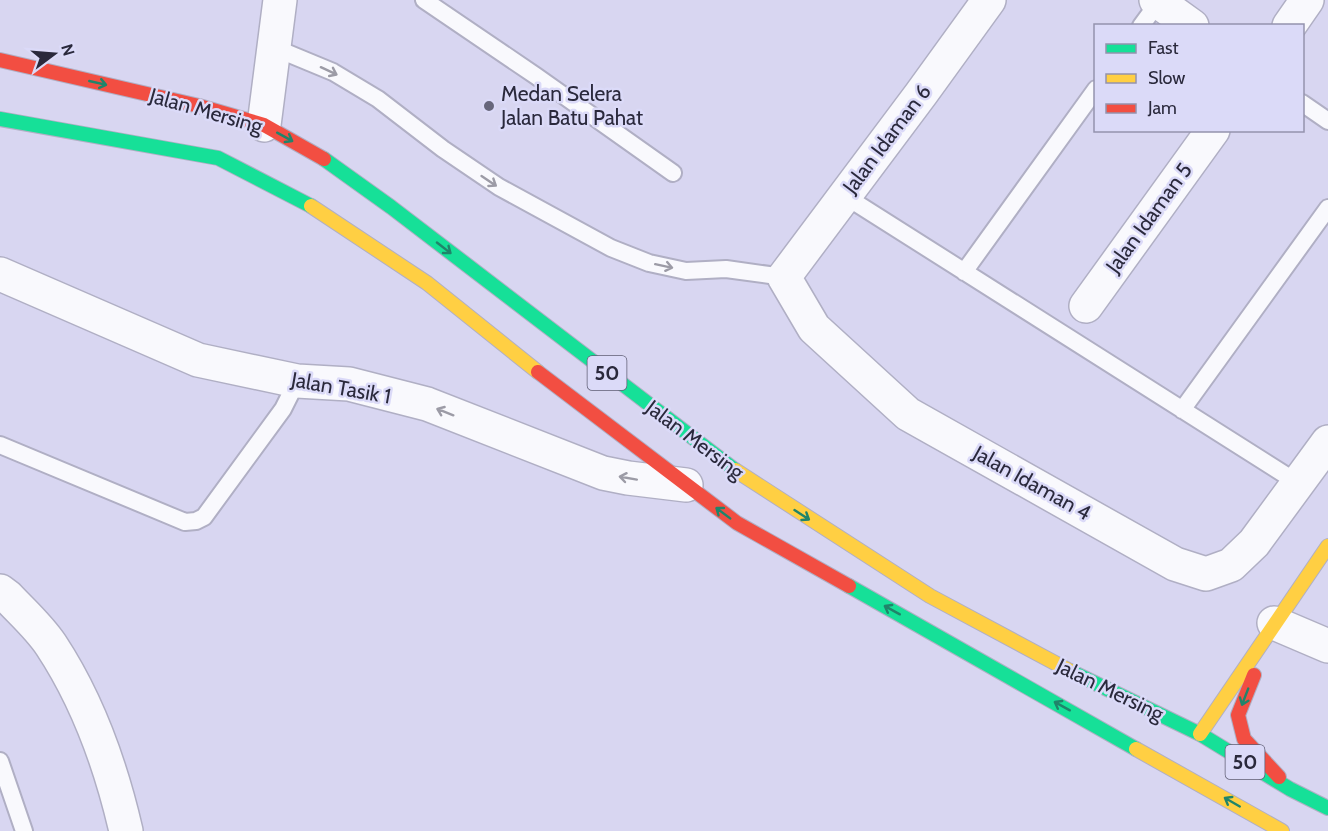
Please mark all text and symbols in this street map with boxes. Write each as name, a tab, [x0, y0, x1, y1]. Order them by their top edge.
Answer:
north arrow	[24, 24, 84, 84]
legend	[1094, 24, 1304, 132]
text: Fast	[1148, 37, 1179, 59]
text: N	[57, 42, 79, 58]
one-way arrow	[319, 65, 337, 77]
text: Slow	[1148, 67, 1185, 89]
one-way arrow	[88, 77, 107, 89]
street label: Jalan Idaman 6	[837, 79, 936, 199]
place label: Medan Selera Jalan Batu Pahat	[500, 81, 643, 130]
street label: Jalan Mersing	[146, 82, 266, 139]
text: Jam	[1147, 97, 1177, 119]
marker: Medan Selera Jalan Batu Pahat	[482, 99, 496, 113]
one-way arrow	[275, 132, 293, 143]
street label: Jalan Idaman 5	[1100, 158, 1197, 278]
one-way arrow	[481, 175, 497, 187]
one-way arrow	[436, 241, 452, 254]
one-way arrow	[653, 261, 673, 272]
road number: 50	[588, 356, 626, 390]
street label: Jalan Tasik 1	[288, 366, 393, 409]
street label: Jalan Mersing	[641, 394, 750, 485]
one-way arrow	[437, 406, 455, 417]
street label: Jalan Idaman 4	[968, 439, 1095, 525]
one-way arrow	[619, 472, 639, 483]
one-way arrow	[715, 507, 731, 520]
one-way arrow	[793, 510, 810, 522]
one-way arrow	[884, 604, 901, 616]
street label: Jalan Mersing	[1052, 652, 1168, 727]
one-way arrow	[1239, 688, 1250, 706]
one-way arrow	[1054, 700, 1071, 712]
road number: 50	[1226, 745, 1264, 779]
one-way arrow	[1224, 796, 1241, 808]

